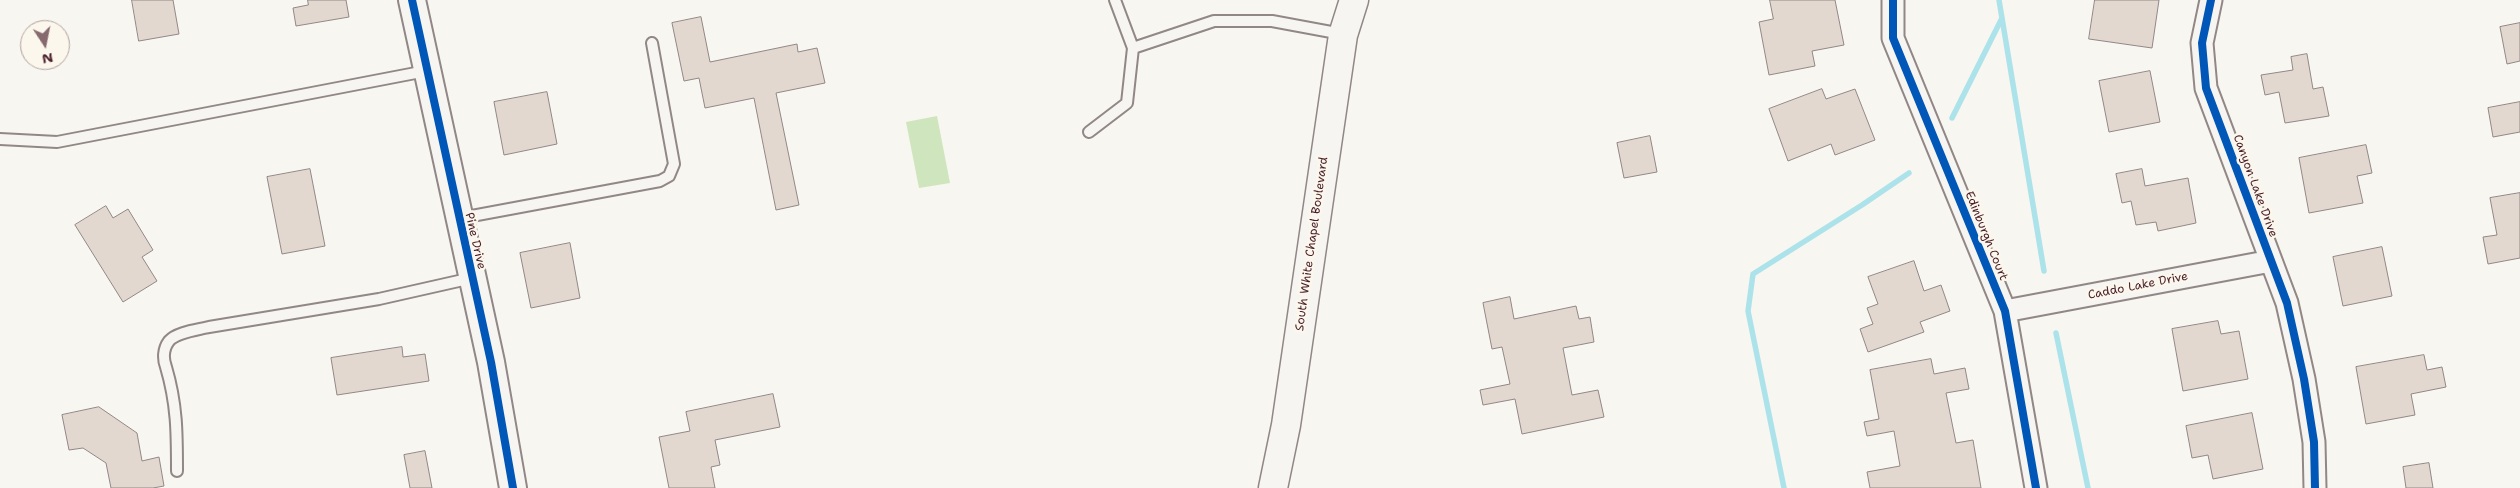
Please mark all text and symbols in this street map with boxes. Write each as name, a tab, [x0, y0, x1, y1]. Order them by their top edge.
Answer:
north arrow	[20, 20, 70, 70]
text: N	[41, 49, 55, 69]
street label: Canyon Lake Drive	[2230, 133, 2280, 239]
street label: South White Chapel Boulevard	[1293, 156, 1331, 332]
street label: Edinburgh Court	[1962, 189, 2010, 283]
street label: Pine Drive	[461, 211, 489, 271]
street label: Caddo Lake Drive	[2087, 269, 2189, 303]

